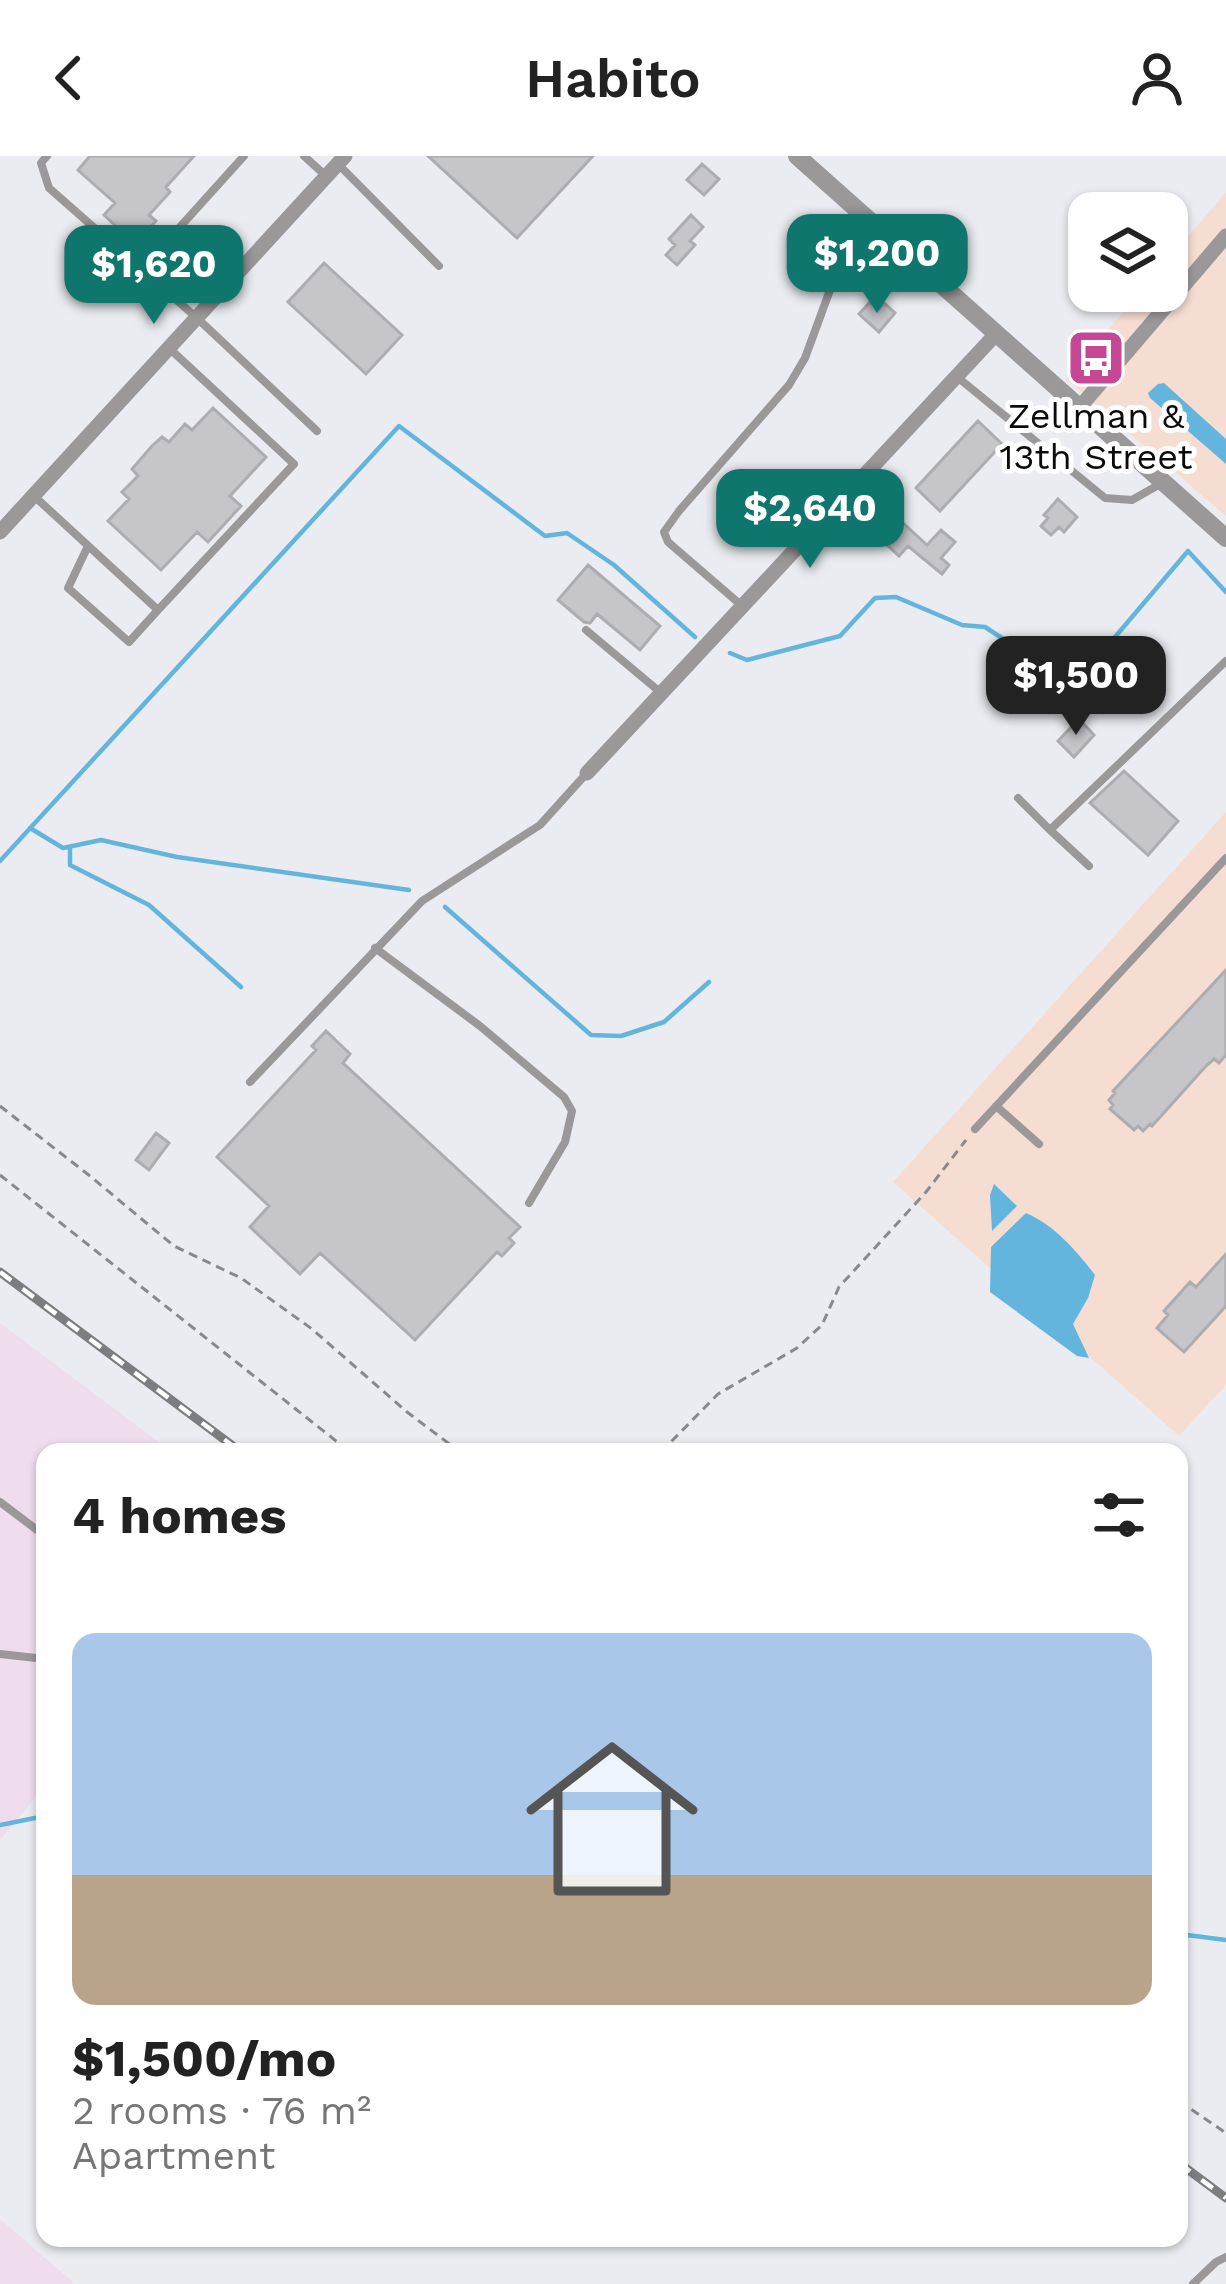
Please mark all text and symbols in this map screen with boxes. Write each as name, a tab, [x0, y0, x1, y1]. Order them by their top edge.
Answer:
icon: back	[36, 45, 102, 111]
icon: person	[1124, 45, 1190, 111]
text: Habito	[525, 47, 701, 110]
map controls	[1068, 192, 1188, 312]
button: layers	[1068, 192, 1188, 312]
pin: $1,200	[779, 214, 975, 316]
pin: $1,620	[56, 225, 252, 327]
text: $1,200	[814, 230, 940, 275]
text: $1,620	[91, 241, 217, 286]
bus stop icon: Zellman & 13th Street	[1065, 327, 1127, 389]
place label: Zellman & 13th Street	[999, 395, 1193, 478]
pin: $2,640	[712, 469, 908, 571]
text: $2,640	[743, 485, 877, 530]
pin: $1,500	[978, 636, 1174, 738]
text: $1,500	[1013, 652, 1139, 697]
icon: filters	[1086, 1482, 1152, 1548]
text: 4 homes	[72, 1486, 286, 1545]
icon: home	[504, 1711, 720, 1927]
text: $1,500/mo	[72, 2029, 336, 2088]
text: 2 rooms · 76 m²	[72, 2088, 371, 2133]
text: Apartment	[72, 2133, 275, 2178]

